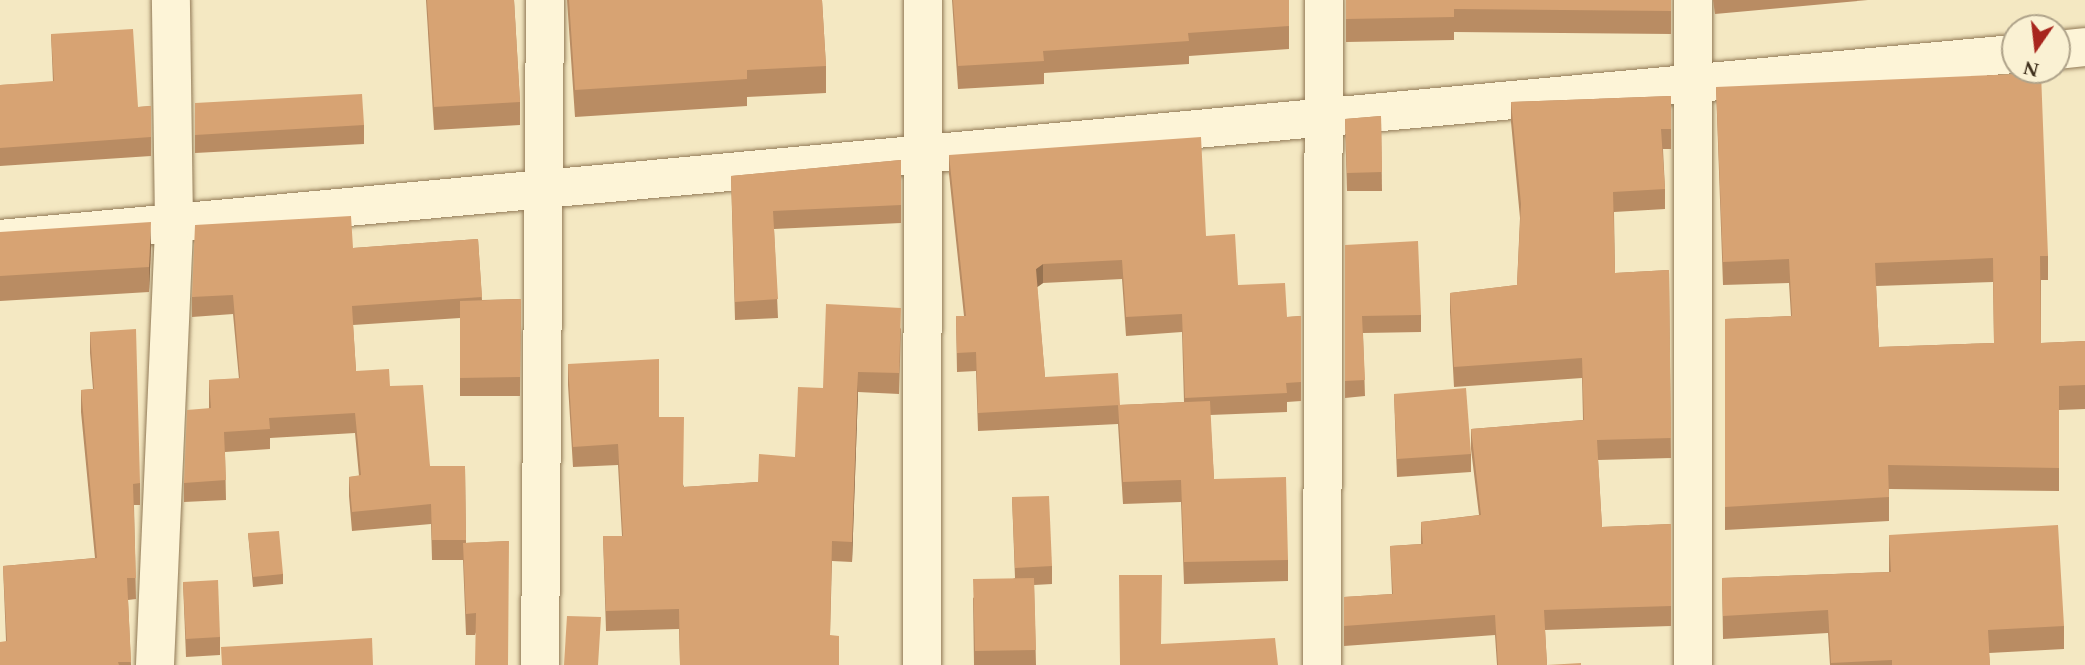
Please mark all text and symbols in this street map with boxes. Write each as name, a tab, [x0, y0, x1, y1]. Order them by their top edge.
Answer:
north arrow	[2001, 14, 2071, 84]
text: N	[2020, 52, 2042, 84]

